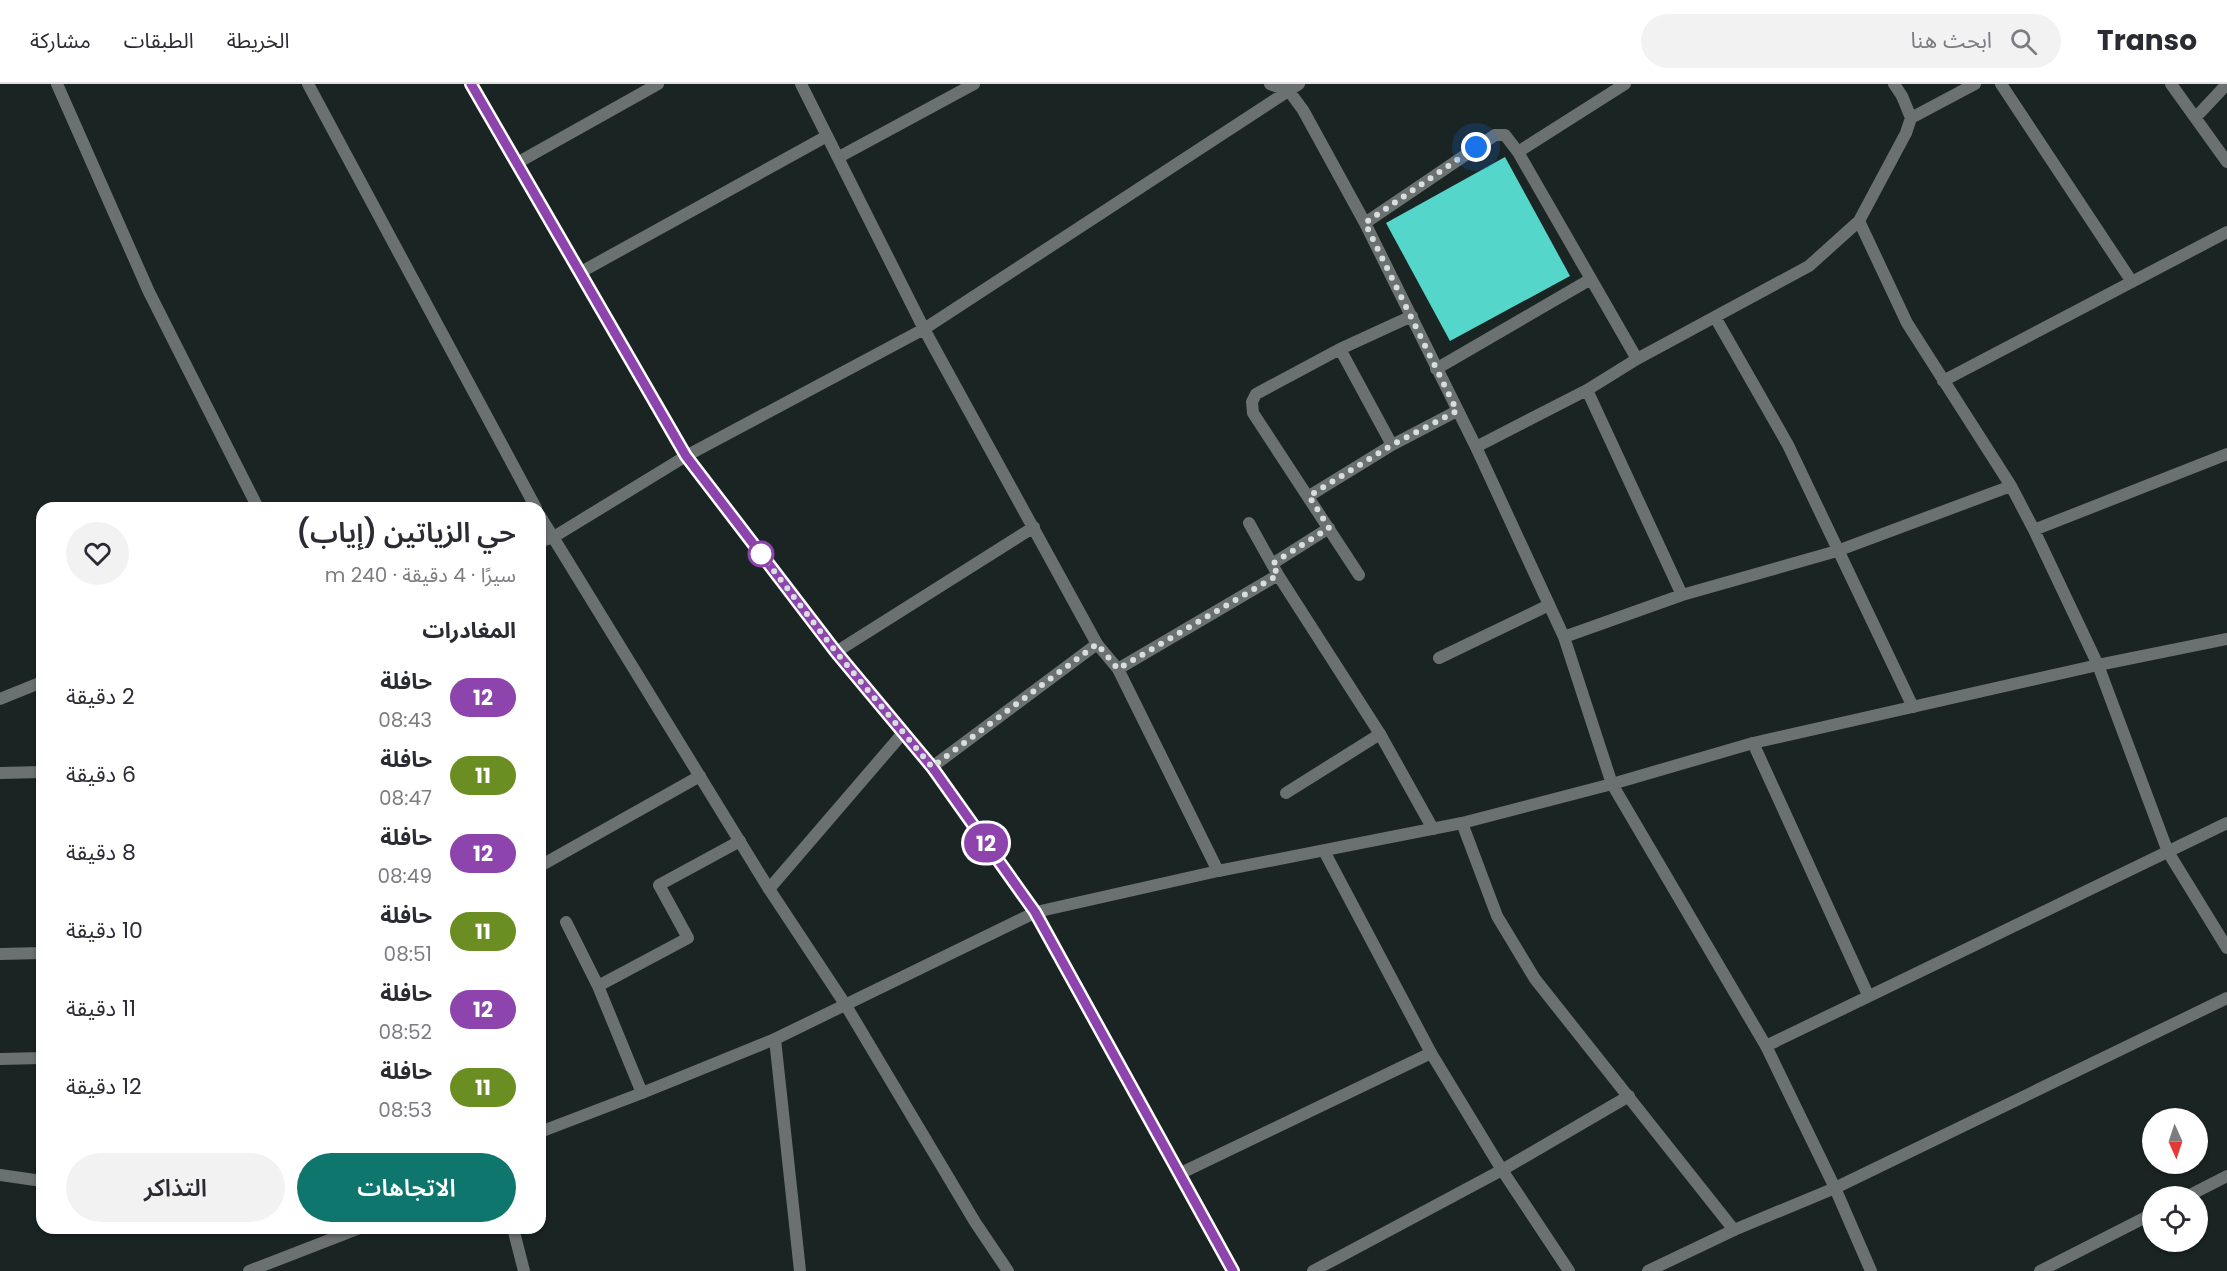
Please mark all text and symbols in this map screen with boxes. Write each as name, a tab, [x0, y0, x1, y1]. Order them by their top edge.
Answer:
search box	[1641, 14, 2061, 68]
text: Transo	[2097, 21, 2197, 60]
text: ابحث هنا	[1910, 25, 1992, 56]
icon: search	[2007, 25, 2040, 58]
text: مشاركة	[30, 26, 91, 55]
text: الطبقات	[124, 26, 194, 55]
text: الخريطة	[227, 26, 290, 55]
your location	[1461, 132, 1491, 162]
text: حي الزياتين (إياب)	[296, 513, 516, 552]
button: heart	[66, 522, 129, 585]
unlabelled marker	[748, 541, 774, 567]
text: سيرًا · 4 دقيقة · 240 m	[325, 561, 516, 589]
text: المغادرات	[422, 615, 516, 646]
text: حافلة	[380, 666, 432, 697]
text: 2 دقيقة	[66, 681, 135, 712]
text: 12	[473, 683, 493, 712]
text: 08:43	[378, 706, 432, 734]
text: حافلة	[380, 744, 432, 775]
text: 6 دقيقة	[66, 759, 136, 790]
text: 11	[475, 761, 491, 790]
text: 08:47	[379, 784, 432, 812]
text: حافلة	[380, 822, 432, 853]
line badge: 12	[959, 824, 1013, 862]
text: 12	[976, 829, 996, 858]
text: 8 دقيقة	[66, 837, 136, 868]
text: 12	[473, 839, 493, 868]
text: 08:49	[377, 862, 432, 890]
text: حافلة	[380, 900, 432, 931]
text: 10 دقيقة	[66, 915, 143, 946]
text: 11	[475, 917, 491, 946]
text: 08:51	[384, 940, 432, 968]
text: حافلة	[380, 978, 432, 1009]
text: 11 دقيقة	[66, 993, 136, 1024]
text: 12	[473, 995, 493, 1024]
text: 08:52	[379, 1018, 432, 1046]
text: حافلة	[380, 1056, 432, 1087]
text: 12 دقيقة	[66, 1071, 142, 1102]
text: 11	[475, 1073, 491, 1102]
text: 08:53	[378, 1096, 432, 1124]
north arrow	[2142, 1108, 2208, 1174]
map controls	[2142, 1108, 2208, 1252]
button: التذاكر	[66, 1153, 285, 1222]
button: الاتجاهات	[297, 1153, 516, 1222]
button: locate	[2142, 1186, 2208, 1252]

